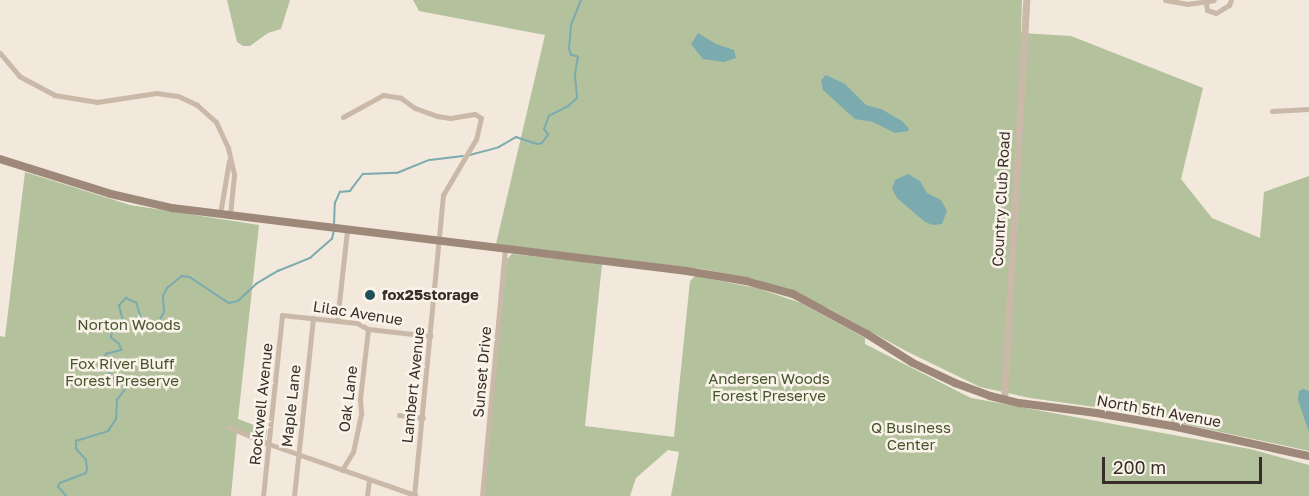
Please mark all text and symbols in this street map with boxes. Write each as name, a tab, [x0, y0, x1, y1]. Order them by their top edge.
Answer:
street label: Country Club Road	[988, 131, 1014, 267]
place label: fox25storage	[382, 286, 479, 304]
marker: fox25storage	[363, 288, 377, 302]
street label: Lilac Avenue	[312, 297, 404, 329]
park label: Norton Woods	[77, 316, 181, 334]
street label: Lambert Avenue	[398, 326, 428, 444]
street label: Sunset Drive	[469, 326, 495, 418]
street label: Rockwell Avenue	[246, 342, 276, 466]
park label: Fox River Bluff Forest Preserve	[65, 354, 179, 389]
street label: Maple Lane	[278, 364, 304, 448]
street label: Oak Lane	[335, 365, 361, 433]
park label: Andersen Woods Forest Preserve	[708, 369, 830, 404]
street label: North 5th Avenue	[1095, 391, 1223, 431]
park label: Q Business Center	[871, 418, 951, 453]
scale bar	[1105, 445, 1266, 483]
text: 200 m	[1113, 456, 1166, 478]

